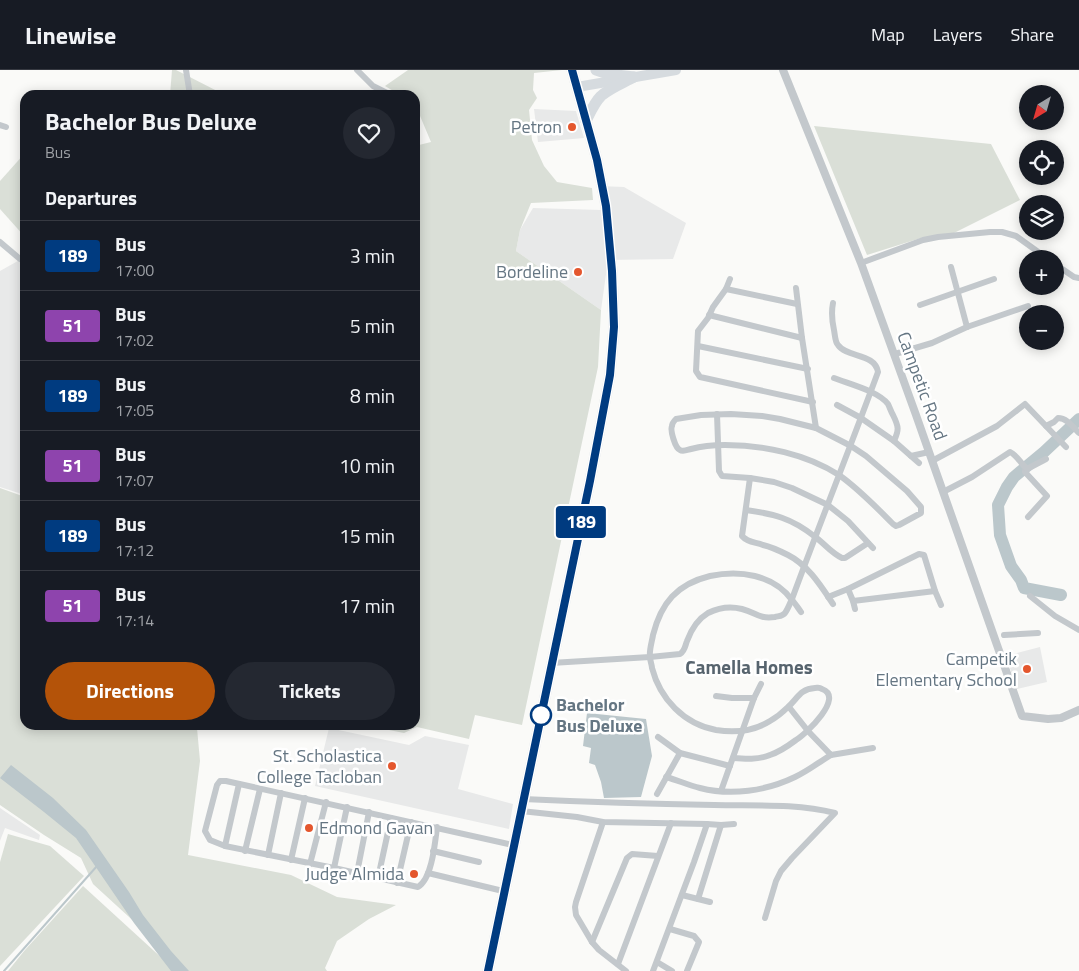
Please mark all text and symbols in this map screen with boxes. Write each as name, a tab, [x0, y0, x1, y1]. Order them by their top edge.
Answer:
text: Linewise	[25, 17, 116, 53]
text: Map	[871, 21, 905, 48]
text: Layers	[933, 21, 982, 48]
text: Share	[1010, 21, 1054, 48]
north arrow	[1019, 85, 1064, 130]
map controls	[1019, 85, 1064, 350]
text: Bachelor Bus Deluxe	[45, 103, 257, 139]
button: heart	[343, 107, 395, 159]
place label: Petron	[511, 113, 562, 140]
marker: Petron	[566, 121, 578, 133]
text: Bus	[45, 140, 71, 164]
button: locate	[1019, 140, 1064, 185]
text: Departures	[45, 183, 137, 212]
button: layers	[1019, 195, 1064, 240]
text: Bus	[115, 229, 146, 258]
text: 3 min	[350, 241, 395, 270]
text: 189	[57, 242, 88, 269]
button: +	[1019, 250, 1064, 295]
text: 17:00	[115, 258, 154, 282]
place label: Bordeline	[496, 258, 568, 285]
marker: Bordeline	[572, 266, 584, 278]
text: Bus	[115, 299, 146, 328]
button: −	[1019, 305, 1064, 350]
text: 5 min	[350, 311, 395, 340]
text: 51	[62, 312, 83, 339]
text: 17:02	[115, 328, 154, 352]
street label: Campetic Road	[890, 328, 955, 444]
text: Bus	[115, 369, 146, 398]
text: 8 min	[350, 381, 395, 410]
text: 189	[57, 382, 88, 409]
text: 17:05	[115, 398, 154, 422]
text: Bus	[115, 439, 146, 468]
text: 10 min	[339, 451, 395, 480]
text: 51	[62, 452, 83, 479]
text: 17:07	[115, 468, 154, 492]
line badge: 189	[552, 506, 610, 538]
text: 189	[566, 508, 596, 535]
text: Bus	[115, 509, 146, 538]
text: 15 min	[339, 521, 395, 550]
text: 189	[57, 522, 88, 549]
text: 17:12	[115, 538, 154, 562]
text: Bus	[115, 579, 146, 608]
text: 17 min	[339, 591, 395, 620]
text: 51	[62, 592, 83, 619]
text: 17:14	[115, 608, 154, 632]
place label: Campetik Elementary School	[875, 645, 1017, 693]
district label: Camella Homes	[685, 652, 813, 681]
button: Directions	[45, 662, 215, 720]
button: Tickets	[225, 662, 395, 720]
marker: Campetik Elementary School	[1021, 663, 1033, 675]
place label: Bachelor Bus Deluxe	[556, 691, 642, 739]
marker: Bachelor Bus Deluxe	[530, 704, 552, 726]
place label: St. Scholastica College Tacloban	[257, 742, 382, 790]
marker: St. Scholastica College Tacloban	[386, 760, 398, 772]
place label: Edmond Gavan	[319, 814, 433, 841]
marker: Edmond Gavan	[303, 822, 315, 834]
place label: Judge Almida	[305, 860, 404, 887]
marker: Judge Almida	[408, 868, 420, 880]

